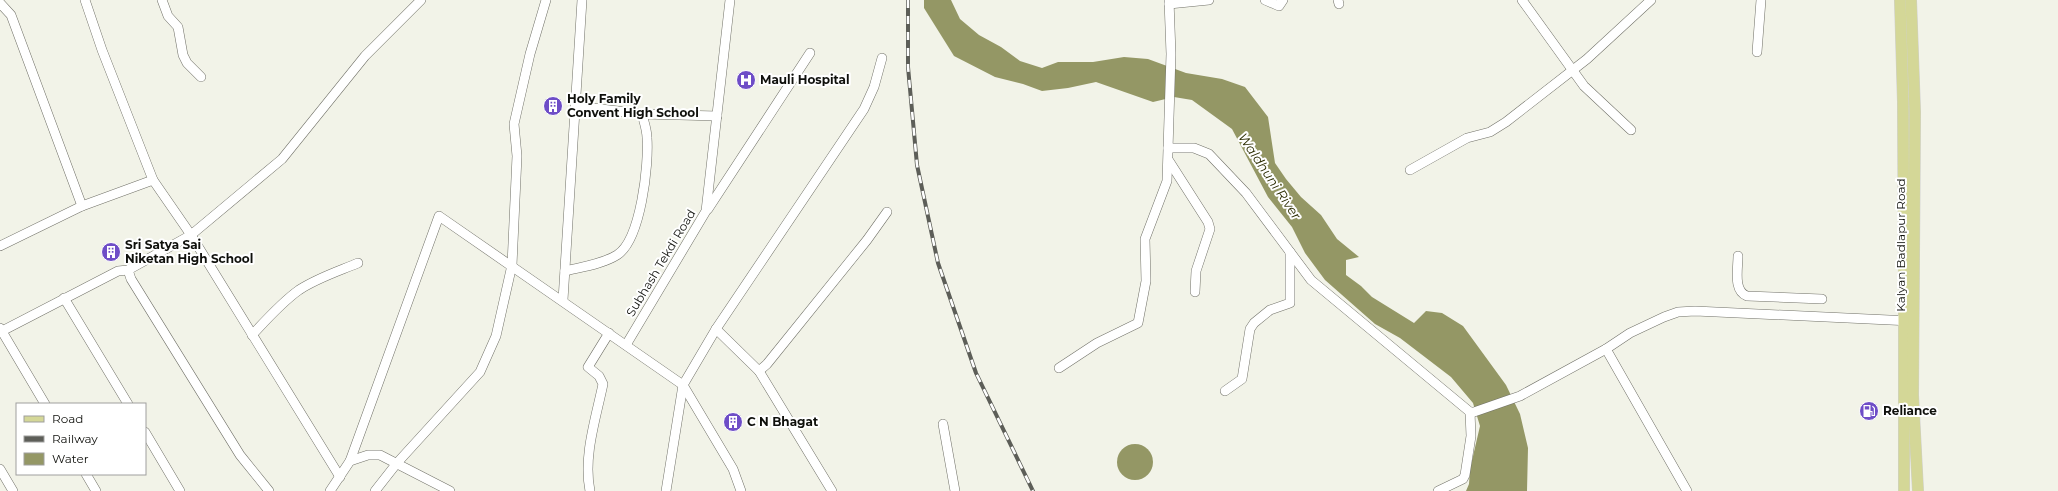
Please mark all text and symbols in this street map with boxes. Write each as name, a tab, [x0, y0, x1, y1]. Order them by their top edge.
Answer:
hospital icon: Mauli Hospital	[735, 69, 757, 91]
place label: Mauli Hospital	[760, 72, 850, 87]
place label: Holy Family Convent High School	[567, 91, 699, 120]
building icon: Holy Family Convent High School	[542, 95, 564, 117]
water label: Waldhuni River	[1235, 130, 1305, 223]
street label: Kalyan Badlapur Road	[1893, 178, 1908, 312]
street label: Subhash Tekdi Road	[623, 207, 698, 319]
place label: Sri Satya Sai Niketan High School	[125, 237, 253, 266]
building icon: Sri Satya Sai Niketan High School	[100, 241, 122, 263]
fuel station icon: Reliance	[1858, 400, 1880, 422]
legend	[16, 403, 146, 475]
place label: Reliance	[1883, 403, 1937, 418]
text: Road	[52, 411, 83, 426]
building icon: C N Bhagat	[722, 411, 744, 433]
place label: C N Bhagat	[747, 414, 819, 429]
text: Railway	[52, 431, 98, 446]
text: Water	[52, 451, 89, 466]

